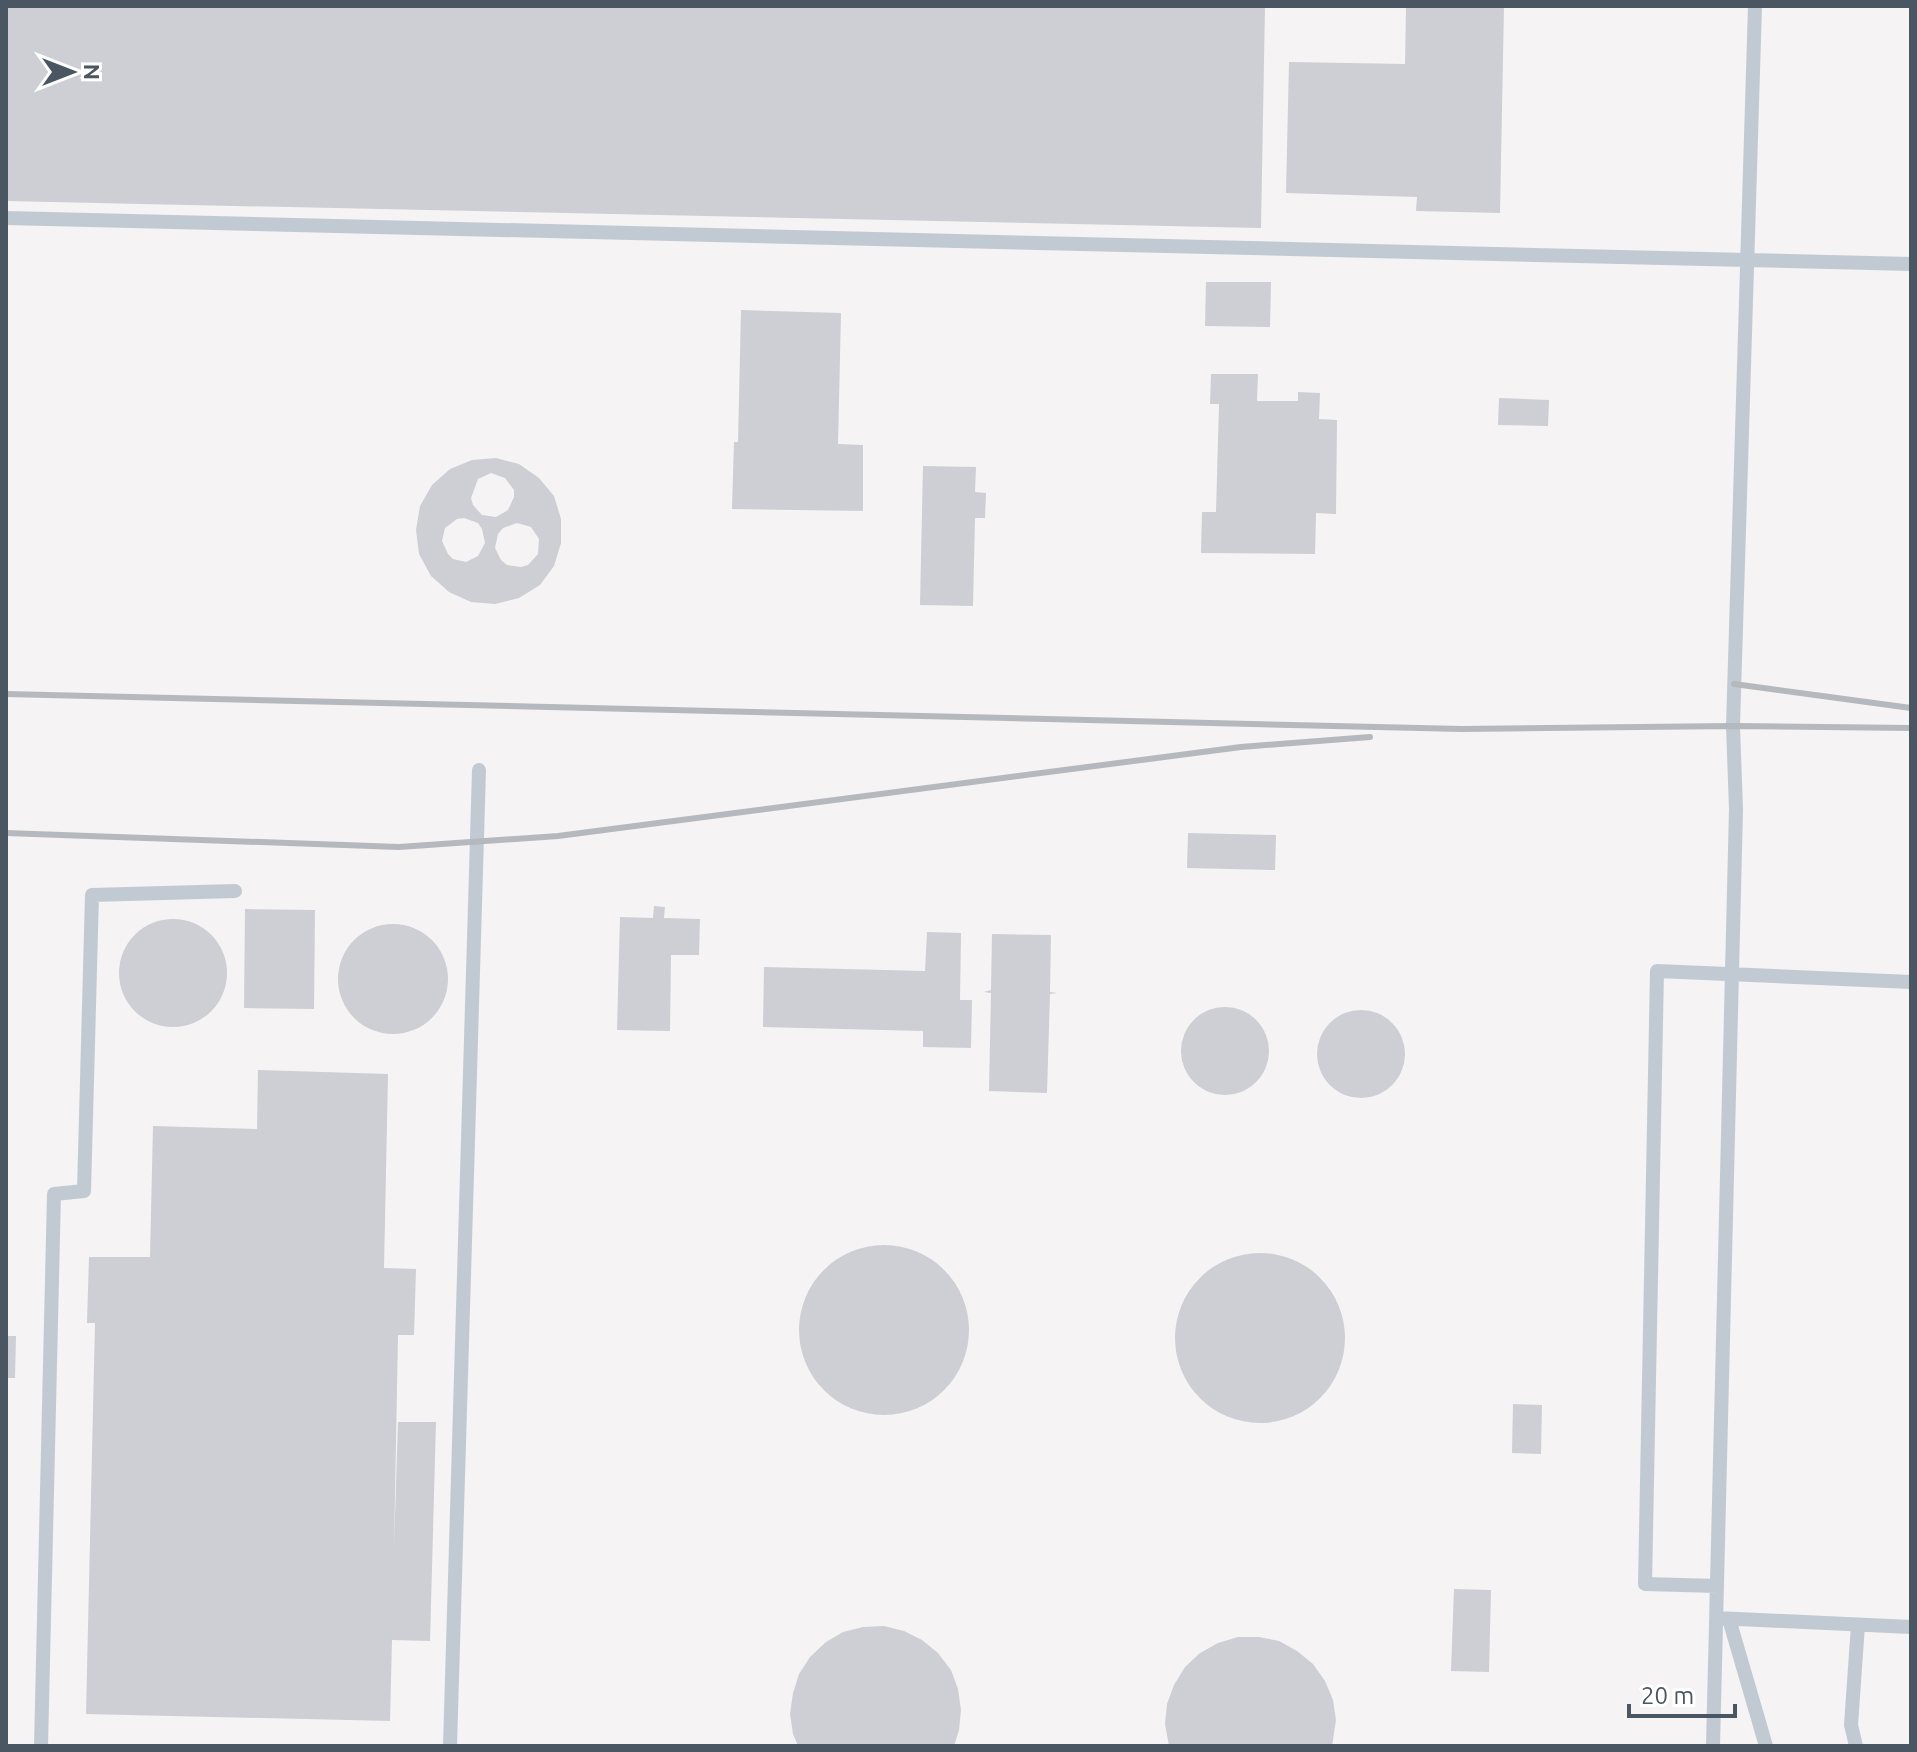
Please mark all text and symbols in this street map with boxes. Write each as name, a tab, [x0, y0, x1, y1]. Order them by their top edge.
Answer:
north arrow	[32, 32, 112, 112]
text: N	[80, 64, 105, 80]
scale bar	[1629, 1668, 1735, 1718]
text: 20 m	[1641, 1682, 1694, 1709]

